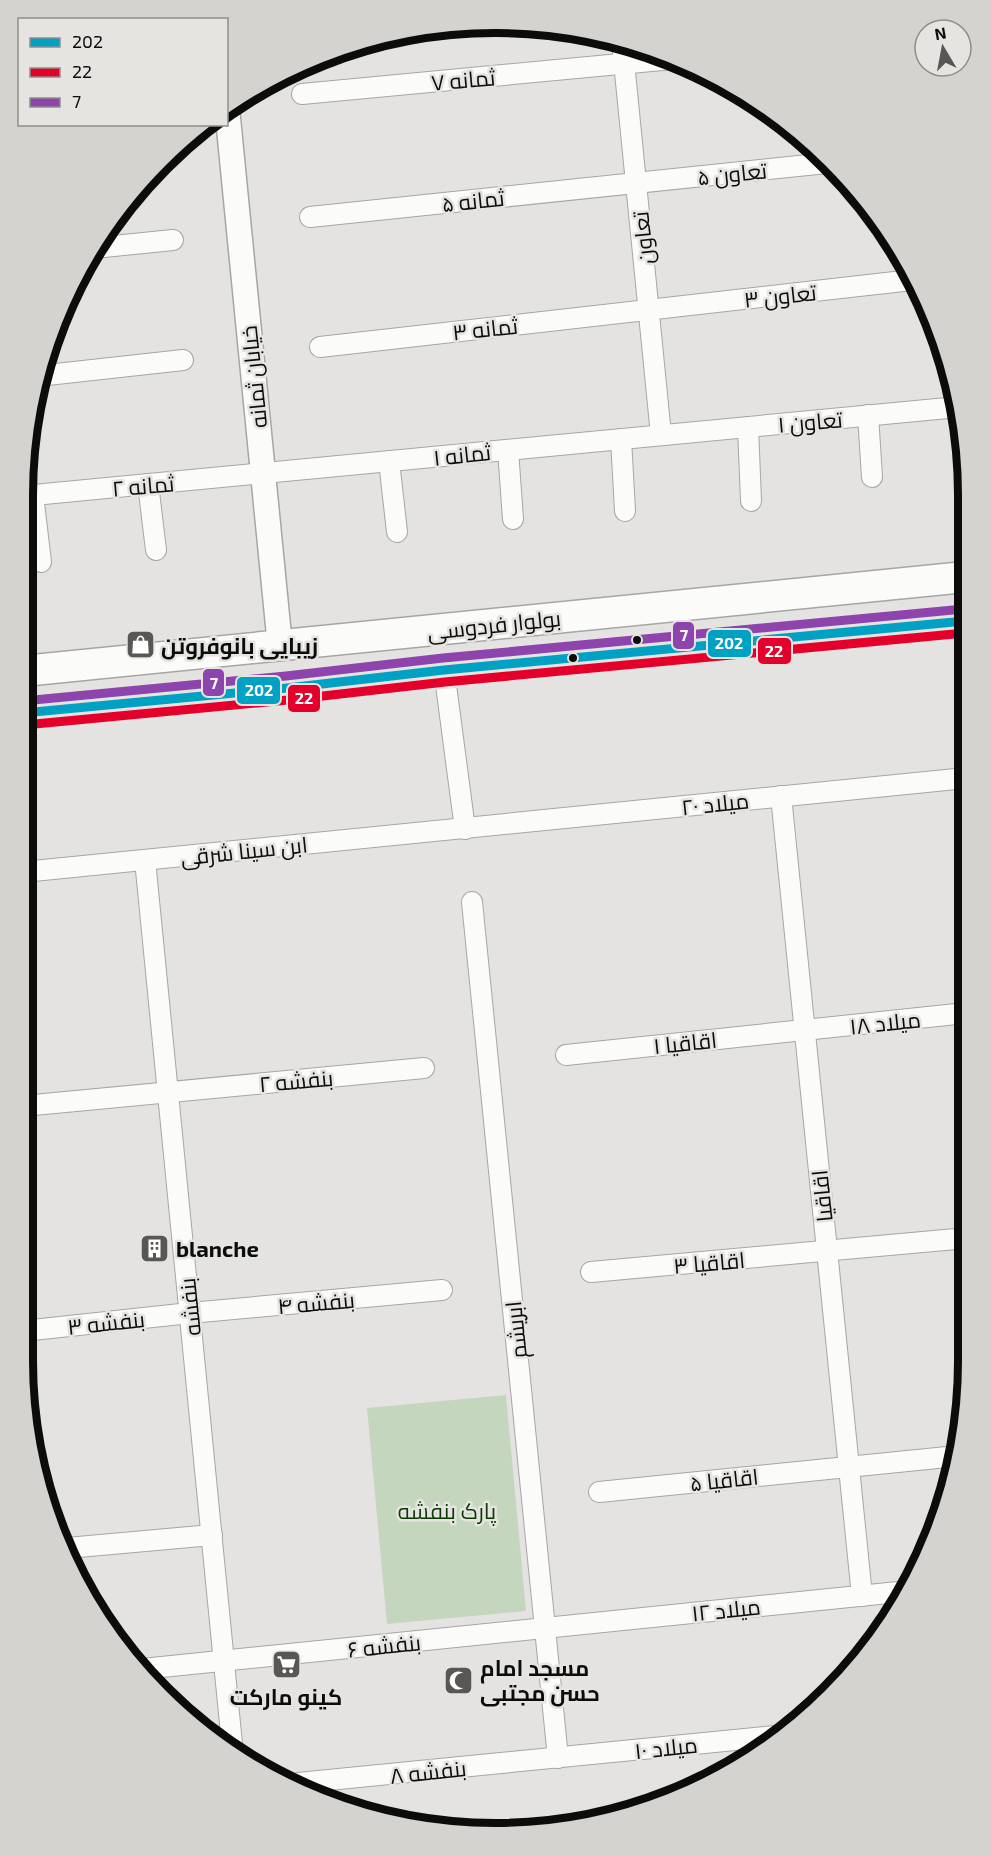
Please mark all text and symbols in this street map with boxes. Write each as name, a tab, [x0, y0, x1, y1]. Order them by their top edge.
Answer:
legend	[18, 18, 228, 126]
north arrow	[913, 18, 973, 78]
text: N	[933, 22, 948, 43]
text: 202	[72, 30, 103, 52]
text: 22	[72, 60, 92, 82]
street label: ثمانه ۷	[430, 63, 496, 95]
text: 7	[72, 90, 81, 112]
street label: تعاون ۵	[696, 156, 768, 191]
street label: ثمانه ۵	[440, 184, 506, 216]
street label: تعاون	[626, 210, 659, 266]
street label: تعاون ۳	[742, 278, 818, 313]
street label: ثمانه ۳	[451, 312, 519, 344]
street label: خیابان ثمانه	[235, 324, 272, 430]
street label: تعاون ۱	[777, 405, 844, 438]
street label: ثمانه ۱	[432, 438, 492, 470]
street label: ثمانه ۲	[111, 469, 175, 501]
street label: بولوار فردوسی	[426, 604, 562, 646]
line badge: 7	[672, 621, 695, 650]
text: 7	[680, 625, 689, 644]
shop icon: زیبایی بانوفروتن	[124, 629, 156, 661]
line badge: 202	[707, 629, 752, 658]
place label: زیبایی بانوفروتن	[161, 632, 318, 660]
text: 202	[715, 633, 743, 652]
unlabelled marker	[631, 634, 643, 646]
line badge: 22	[757, 637, 792, 665]
text: 22	[765, 641, 783, 660]
unlabelled marker	[567, 652, 579, 664]
line badge: 7	[202, 668, 225, 697]
text: 7	[210, 673, 219, 692]
line badge: 202	[236, 676, 281, 705]
text: 202	[245, 680, 273, 699]
line badge: 22	[287, 684, 321, 713]
text: 22	[295, 688, 313, 707]
street label: میلاد ۲۰	[680, 787, 750, 819]
street label: ابن سینا شرقی	[179, 830, 309, 872]
street label: میلاد ۱۸	[848, 1005, 922, 1039]
street label: اقاقیا ۱	[652, 1026, 718, 1058]
street label: بنفشه ۲	[258, 1064, 334, 1096]
street label: اقاقیا	[805, 1169, 837, 1223]
building icon: blanche	[139, 1232, 171, 1264]
place label: blanche	[176, 1235, 259, 1261]
street label: اقاقیا ۳	[672, 1246, 746, 1278]
street label: بنفشه	[173, 1277, 205, 1337]
street label: بنفشه ۴	[276, 1286, 356, 1318]
street label: ابریشم	[499, 1300, 535, 1360]
street label: بنفشه ۳	[66, 1305, 146, 1339]
street label: اقاقیا ۵	[688, 1462, 760, 1496]
park label: پارک بنفشه	[398, 1497, 496, 1526]
street label: میلاد ۱۲	[690, 1592, 762, 1626]
street label: بنفشه ۶	[346, 1628, 422, 1662]
supermarket icon: کینو مارکت	[270, 1648, 302, 1680]
place label: مسجد امام حسن مجتبی	[480, 1654, 600, 1707]
mosque icon: مسجد امام حسن مجتبی	[443, 1664, 475, 1696]
place label: کینو مارکت	[230, 1683, 342, 1711]
street label: میلاد ۱۰	[633, 1731, 699, 1763]
street label: بنفشه ۸	[389, 1754, 467, 1788]

